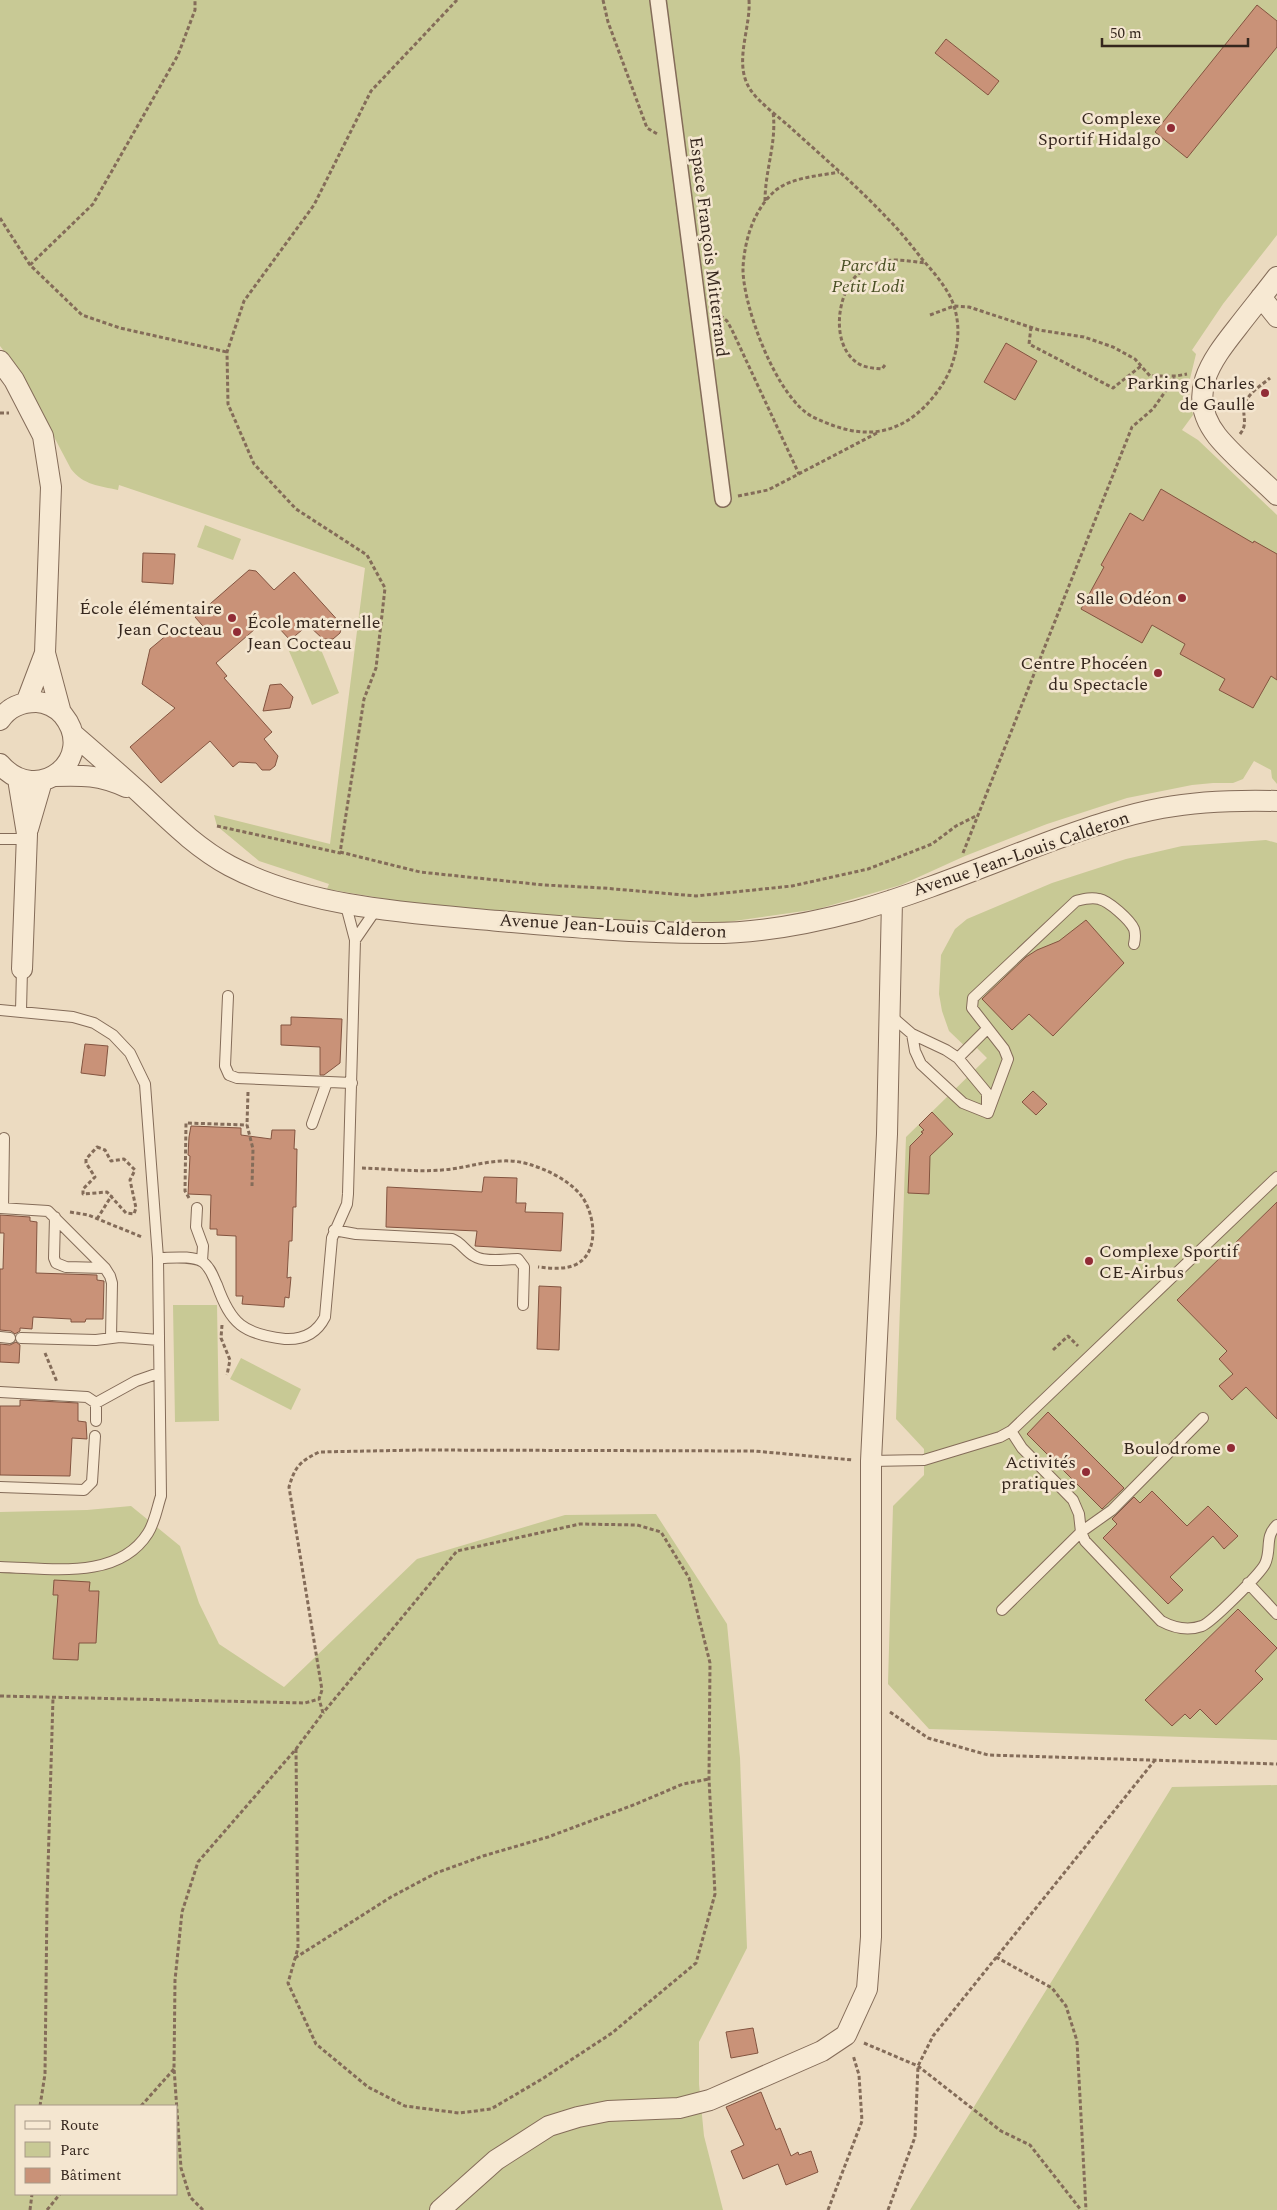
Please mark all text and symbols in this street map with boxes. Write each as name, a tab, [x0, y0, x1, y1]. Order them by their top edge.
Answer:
scale bar	[1102, 15, 1248, 47]
text: 50 m	[1110, 22, 1142, 45]
place label: Complexe Sportif Hidalgo	[1038, 105, 1161, 153]
marker: Complexe Sportif Hidalgo	[1165, 122, 1177, 134]
street label: Espace François Mitterrand	[682, 135, 736, 359]
park label: Parc du Petit Lodi	[831, 252, 905, 300]
place label: Parking Charles de Gaulle	[1127, 370, 1255, 418]
marker: Parking Charles de Gaulle	[1259, 387, 1271, 399]
place label: Salle Odéon	[1076, 585, 1172, 612]
marker: Salle Odéon	[1176, 592, 1188, 604]
place label: École élémentaire Jean Cocteau	[79, 595, 222, 643]
place label: École maternelle Jean Cocteau	[247, 609, 381, 657]
marker: École élémentaire Jean Cocteau	[226, 612, 238, 624]
marker: École maternelle Jean Cocteau	[231, 626, 243, 638]
place label: Centre Phocéen du Spectacle	[1021, 650, 1148, 698]
marker: Centre Phocéen du Spectacle	[1152, 667, 1164, 679]
street label: Avenue Jean-Louis Calderon	[909, 804, 1133, 904]
street label: Avenue Jean-Louis Calderon	[499, 907, 727, 945]
place label: Complexe Sportif CE-Airbus	[1099, 1238, 1240, 1286]
marker: Complexe Sportif CE-Airbus	[1083, 1255, 1095, 1267]
place label: Boulodrome	[1123, 1435, 1221, 1462]
marker: Boulodrome	[1225, 1442, 1237, 1454]
place label: Activités pratiques	[1001, 1449, 1076, 1497]
marker: Activités pratiques	[1080, 1466, 1092, 1478]
legend	[15, 2105, 178, 2195]
text: Route	[60, 2114, 99, 2137]
text: Parc	[60, 2139, 90, 2162]
text: Bâtiment	[60, 2164, 121, 2187]

